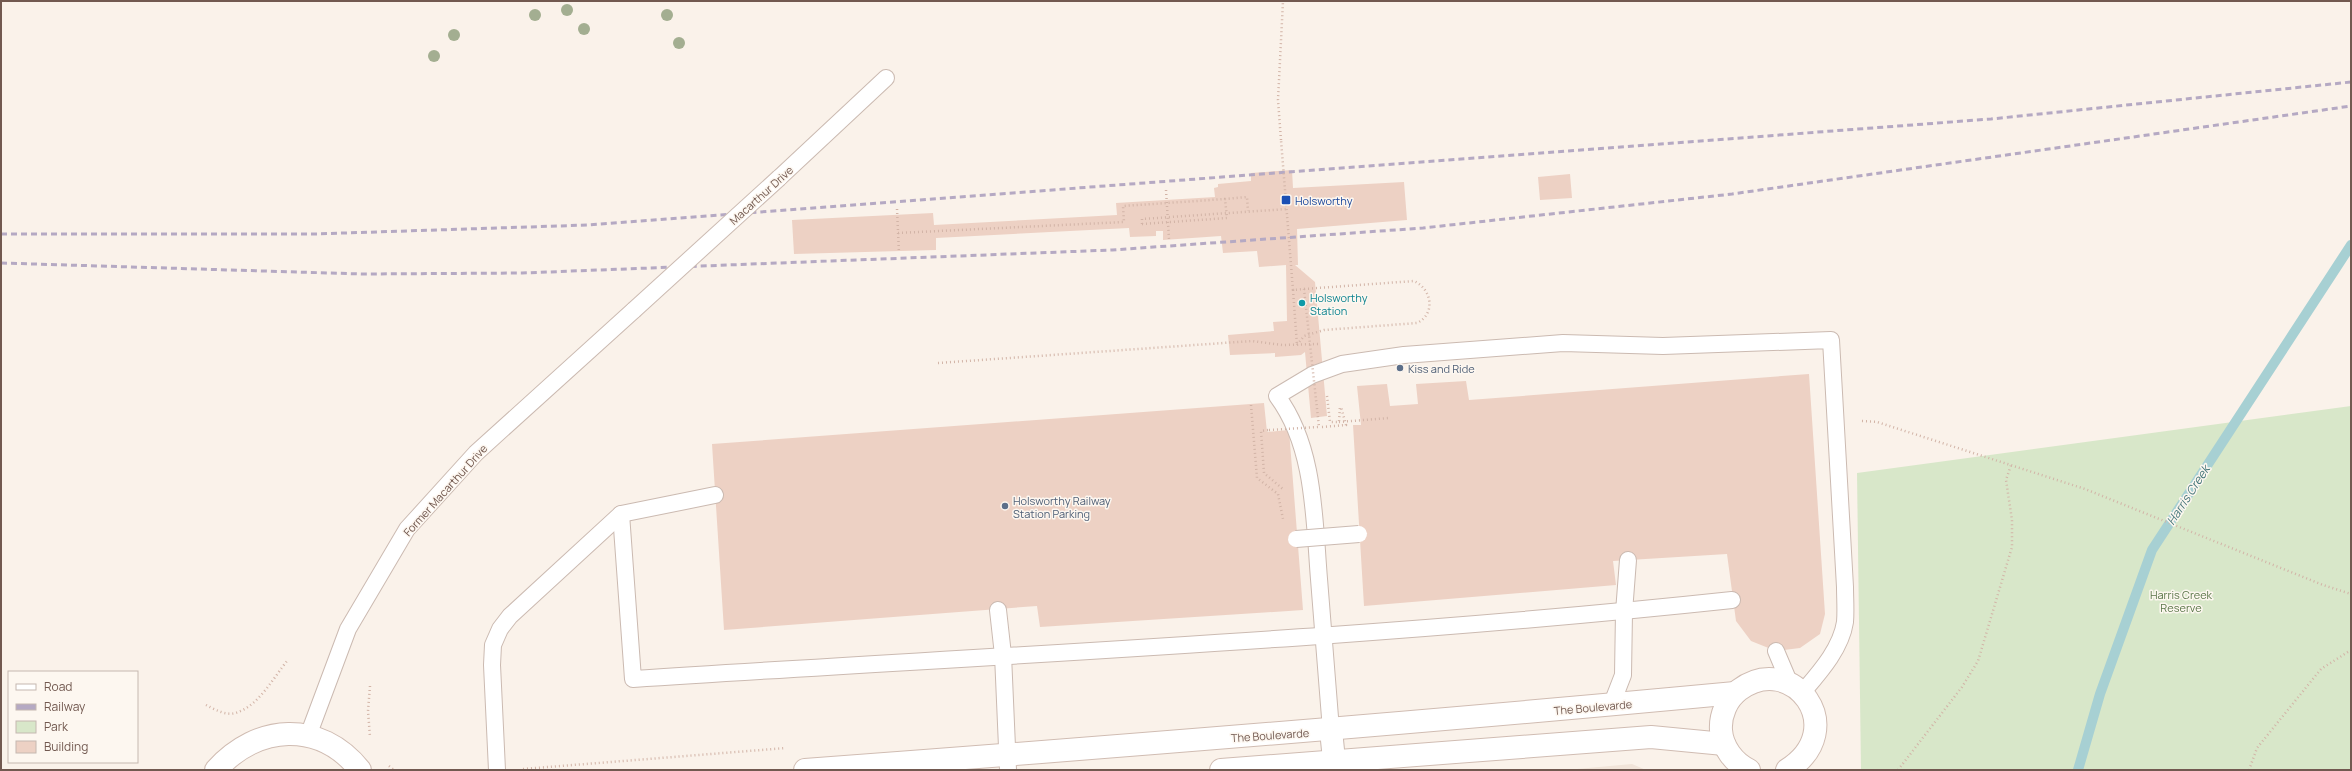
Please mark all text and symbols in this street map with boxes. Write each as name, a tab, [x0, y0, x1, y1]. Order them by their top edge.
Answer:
street label: Macarthur Drive	[726, 162, 796, 228]
place label: Holsworthy	[1295, 193, 1353, 208]
marker: Holsworthy	[1280, 194, 1292, 206]
place label: Holsworthy Station	[1310, 290, 1368, 318]
marker: Holsworthy Station	[1297, 298, 1307, 308]
place label: Kiss and Ride	[1408, 361, 1475, 376]
marker: Kiss and Ride	[1395, 363, 1405, 373]
street label: Former Macarthur Drive	[400, 441, 491, 539]
water label: Harris Creek	[2162, 460, 2215, 528]
place label: Holsworthy Railway Station Parking	[1013, 493, 1111, 521]
marker: Holsworthy Railway Station Parking	[1000, 501, 1010, 511]
park label: Harris Creek Reserve	[2150, 587, 2213, 615]
legend	[8, 671, 138, 763]
text: Road	[44, 678, 72, 695]
street label: The Boulevarde	[1553, 696, 1633, 718]
text: Railway	[44, 698, 86, 715]
text: Park	[44, 718, 69, 735]
street label: The Boulevarde	[1230, 725, 1310, 745]
text: Building	[44, 738, 88, 755]

